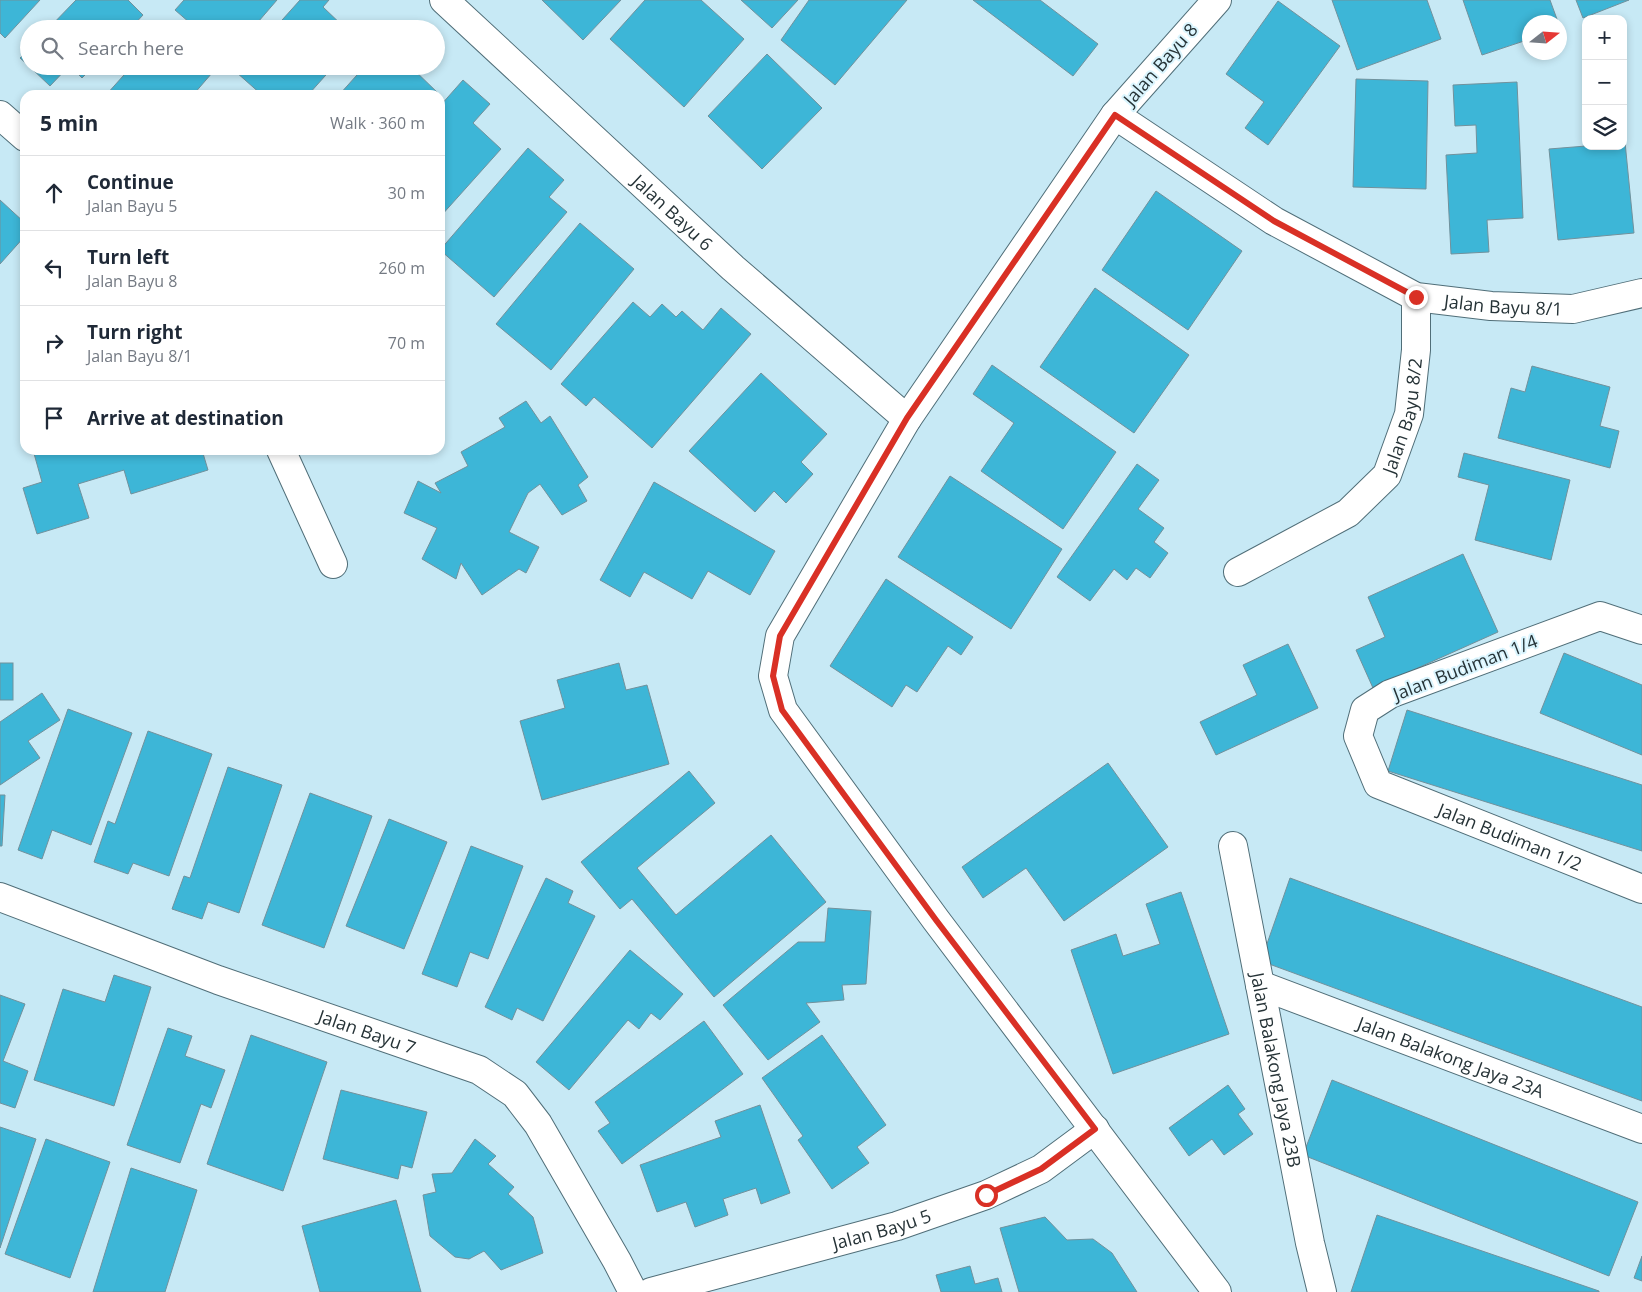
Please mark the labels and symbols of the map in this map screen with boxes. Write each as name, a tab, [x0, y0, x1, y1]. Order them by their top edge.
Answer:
north arrow	[1522, 15, 1567, 60]
street label: Jalan Bayu 8	[1116, 18, 1202, 112]
street label: Jalan Bayu 6	[626, 167, 718, 256]
route end	[1405, 286, 1428, 309]
street label: Jalan Bayu 8/1	[1441, 288, 1563, 321]
street label: Jalan Bayu 8/2	[1376, 357, 1427, 479]
street label: Jalan Budiman 1/4	[1387, 628, 1541, 706]
street label: Jalan Budiman 1/2	[1433, 796, 1586, 876]
street label: Jalan Balakong Jaya 23B	[1245, 968, 1307, 1169]
street label: Jalan Bayu 7	[313, 1003, 419, 1059]
street label: Jalan Balakong Jaya 23A	[1352, 1010, 1548, 1103]
route start	[975, 1184, 998, 1207]
street label: Jalan Bayu 5	[828, 1203, 934, 1255]

